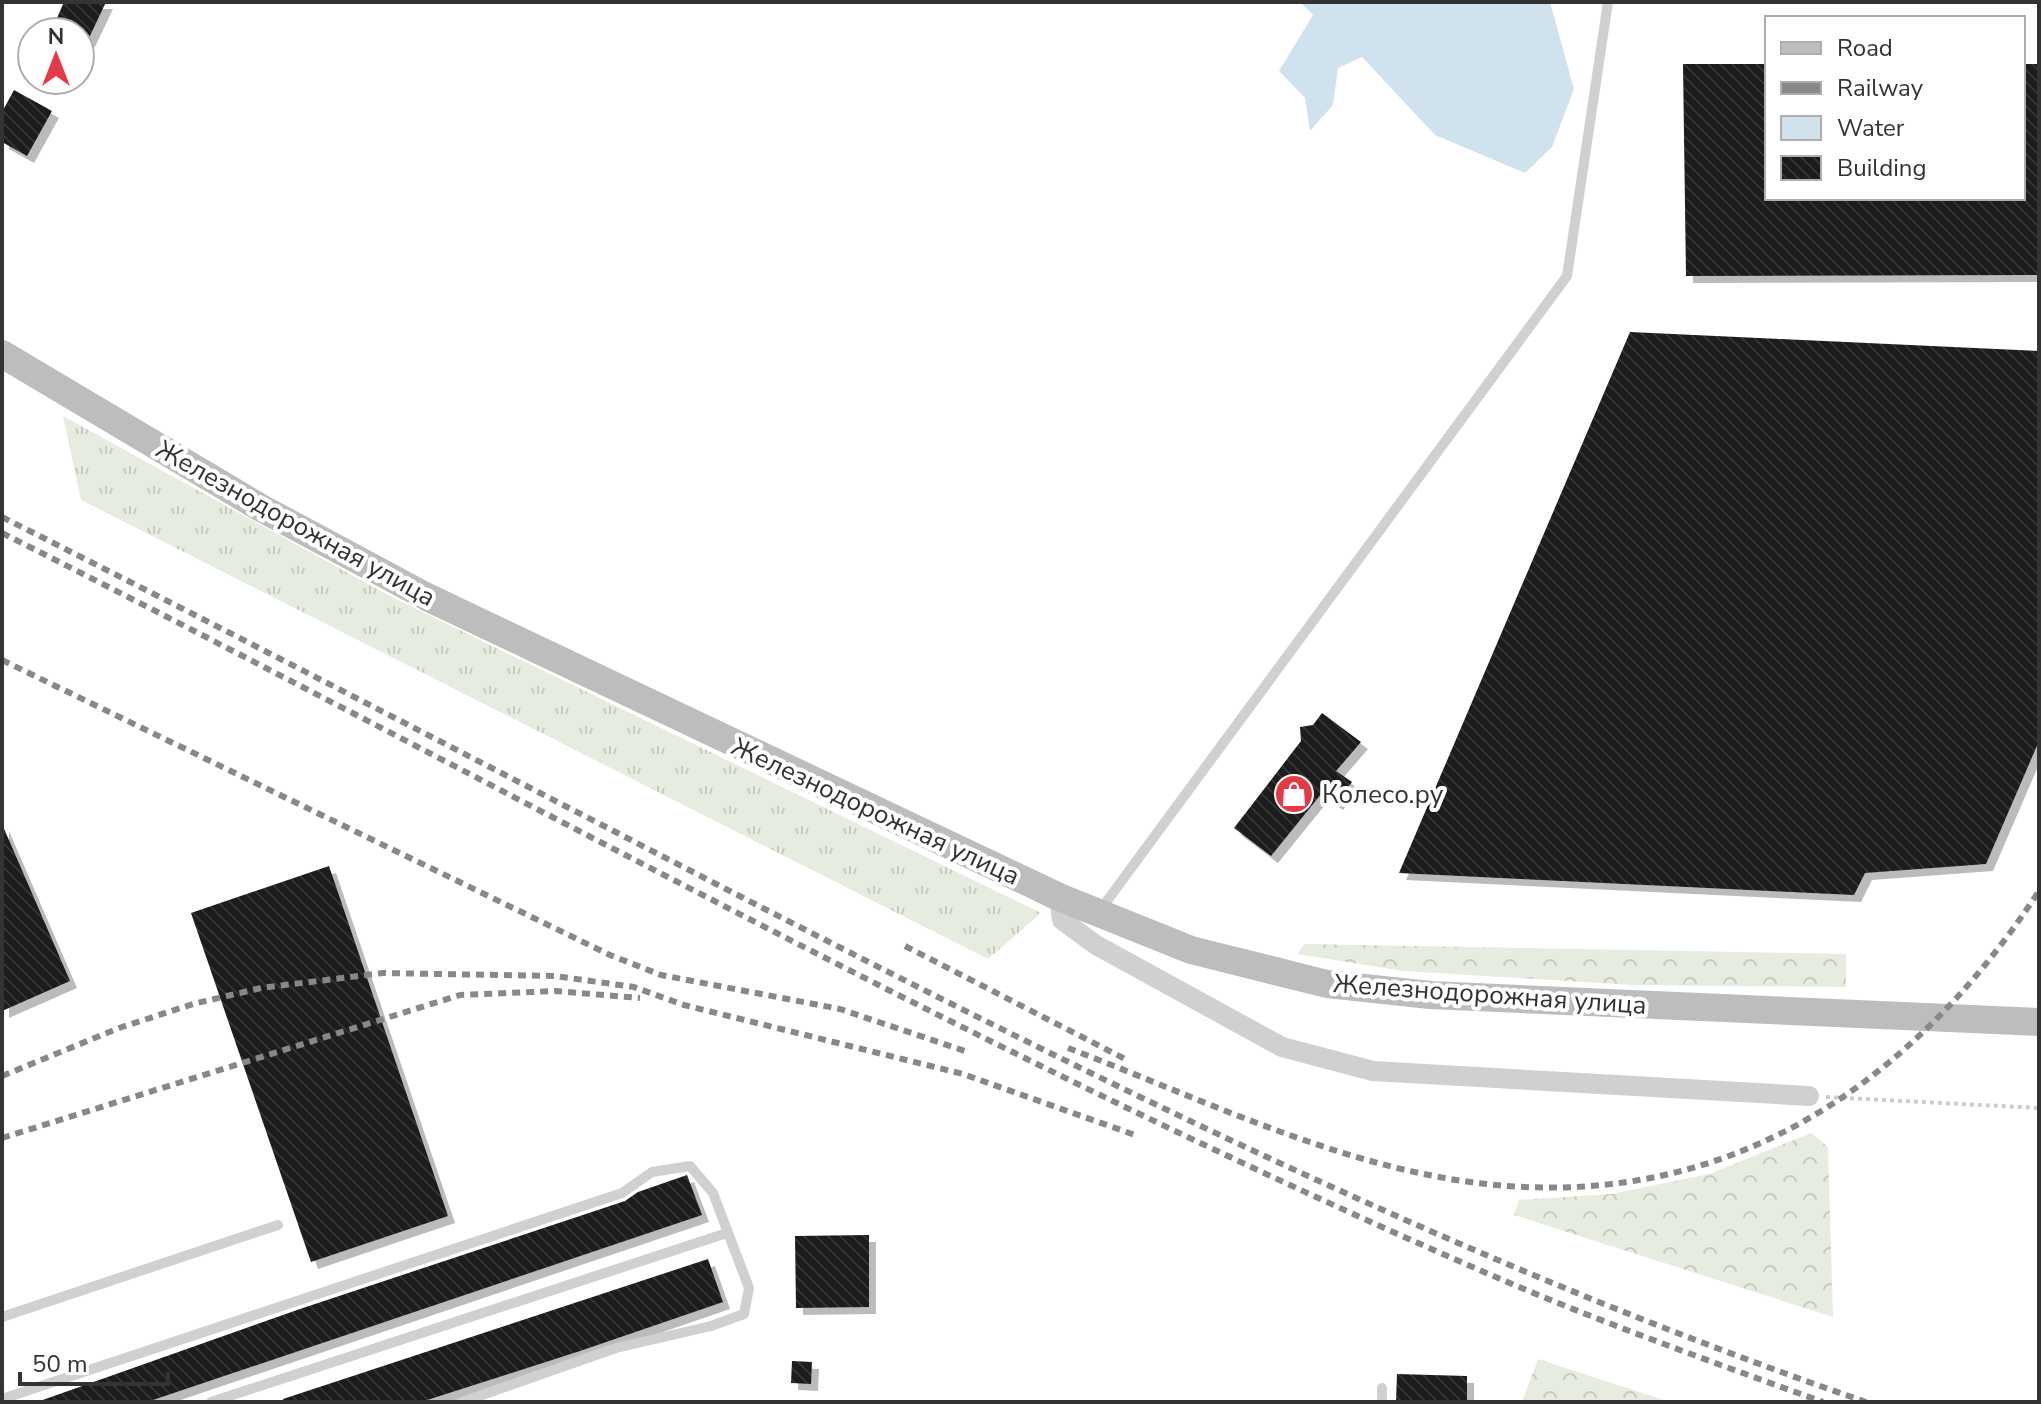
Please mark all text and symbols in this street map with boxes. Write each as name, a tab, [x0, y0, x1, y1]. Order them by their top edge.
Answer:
north arrow	[16, 16, 96, 96]
legend	[1765, 16, 2025, 200]
text: N	[48, 22, 64, 52]
text: Road	[1837, 32, 1893, 64]
text: Railway	[1837, 72, 1924, 104]
text: Water	[1837, 112, 1905, 144]
text: Building	[1837, 152, 1927, 184]
street label: Железнодорожная улица	[150, 432, 442, 615]
street label: Железнодорожная улица	[726, 729, 1026, 894]
shop icon: Колесо.ру	[1273, 773, 1315, 815]
place label: Колесо.ру	[1322, 777, 1444, 812]
street label: Железнодорожная улица	[1332, 966, 1648, 1023]
scale bar	[20, 1336, 168, 1386]
text: 50 m	[32, 1348, 88, 1380]

